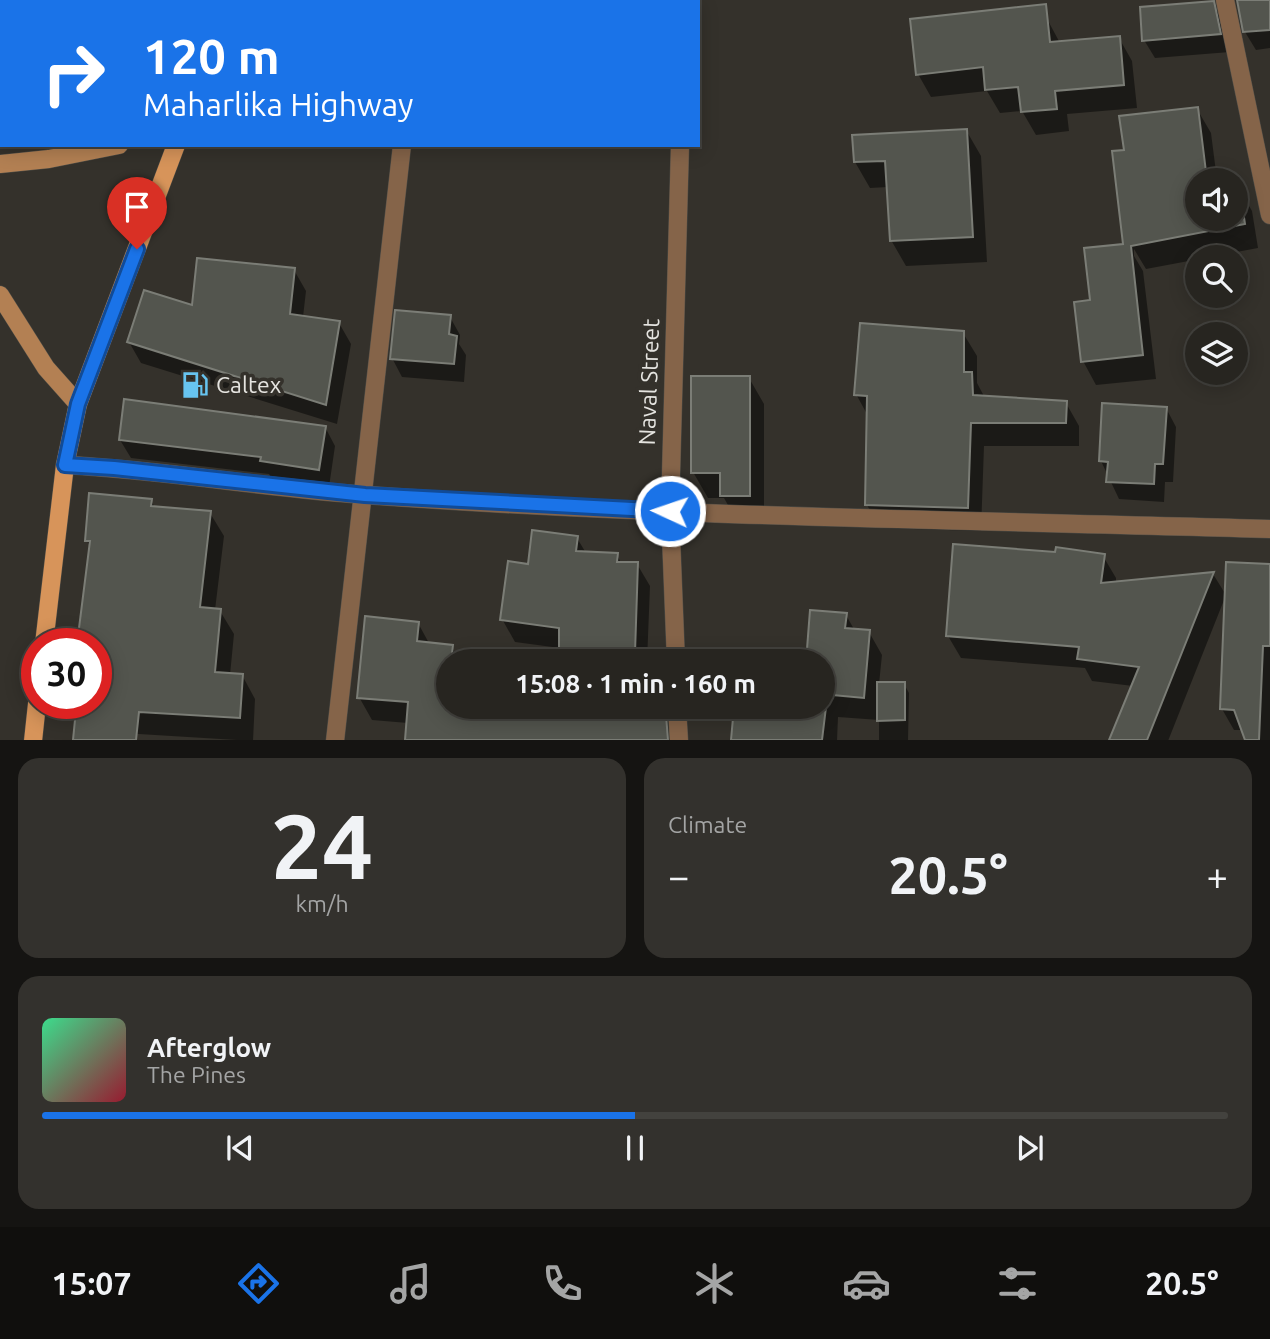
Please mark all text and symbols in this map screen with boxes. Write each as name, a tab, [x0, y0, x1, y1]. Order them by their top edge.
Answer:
icon: right	[28, 28, 119, 119]
text: 120 m	[143, 28, 280, 83]
text: Maharlika Highway	[143, 86, 414, 122]
map controls	[1185, 168, 1248, 385]
button: sound	[1185, 168, 1248, 231]
pin	[107, 177, 167, 249]
icon: arrive	[118, 188, 156, 226]
button: search	[1185, 245, 1248, 308]
street label: Naval Street	[634, 318, 663, 446]
button: layers	[1185, 322, 1248, 385]
fuel station icon: Caltex	[180, 370, 210, 400]
place label: Caltex	[216, 372, 282, 397]
position arrow	[633, 474, 707, 548]
speed limit sign: 30	[21, 628, 112, 719]
text: 15:08 · 1 min · 160 m	[515, 669, 756, 698]
text: 24	[271, 794, 373, 896]
text: Climate	[668, 812, 747, 837]
text: 20.5°	[888, 846, 1008, 904]
text: −	[668, 855, 689, 897]
text: +	[1207, 855, 1228, 897]
text: km/h	[295, 891, 349, 916]
text: Afterglow	[147, 1033, 271, 1062]
text: The Pines	[147, 1062, 246, 1087]
icon: previous	[221, 1129, 259, 1167]
icon: pause	[616, 1129, 654, 1167]
icon: next	[1011, 1129, 1049, 1167]
icon: directions	[234, 1259, 283, 1308]
icon: music	[386, 1259, 435, 1308]
icon: phone	[538, 1259, 587, 1308]
icon: climate	[690, 1259, 739, 1308]
icon: car	[842, 1259, 891, 1308]
icon: filters	[993, 1259, 1042, 1308]
text: 15:07	[51, 1265, 131, 1301]
text: 20.5°	[1145, 1265, 1218, 1301]

